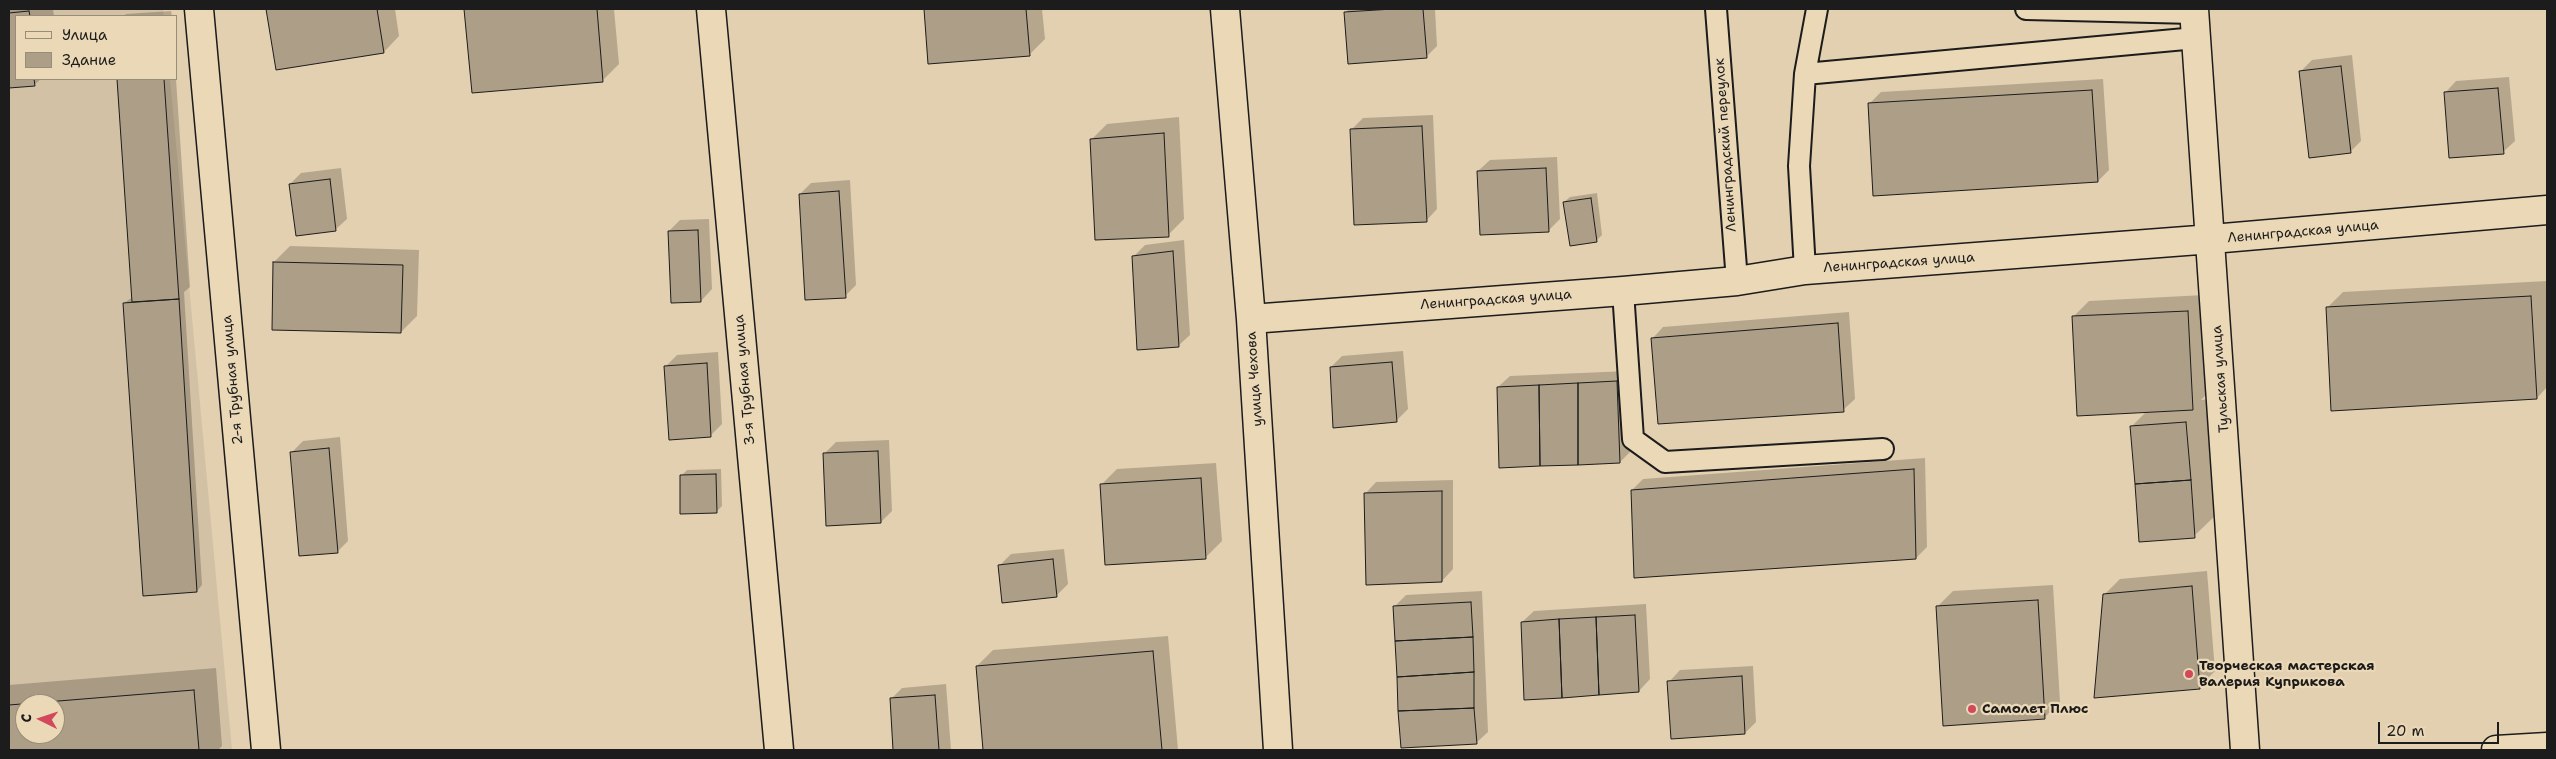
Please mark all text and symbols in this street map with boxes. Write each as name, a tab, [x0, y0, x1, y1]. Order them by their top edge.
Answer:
legend	[15, 15, 178, 80]
text: Улица	[62, 25, 107, 45]
text: Здание	[62, 50, 116, 70]
street label: Ленинградский переулок	[1712, 57, 1740, 233]
street label: Ленинградская улица	[2227, 217, 2379, 247]
street label: Ленинградская улица	[1823, 249, 1975, 277]
street label: Ленинградская улица	[1420, 286, 1572, 314]
street label: 2-я Трубная улица	[219, 314, 247, 446]
street label: 3-я Трубная улица	[731, 314, 759, 446]
street label: Тульская улица	[2209, 325, 2233, 433]
street label: улица Чехова	[1243, 331, 1267, 427]
place label: Творческая мастерская Валерия Куприкова	[2199, 658, 2375, 690]
marker: Творческая мастерская Валерия Куприкова	[2183, 668, 2195, 680]
north arrow	[15, 694, 65, 744]
place label: Самолет Плюс	[1982, 701, 2089, 717]
marker: Самолет Плюс	[1966, 703, 1978, 715]
scale bar	[2381, 712, 2502, 744]
text: С	[17, 713, 35, 723]
text: 20 m	[2386, 721, 2425, 741]

